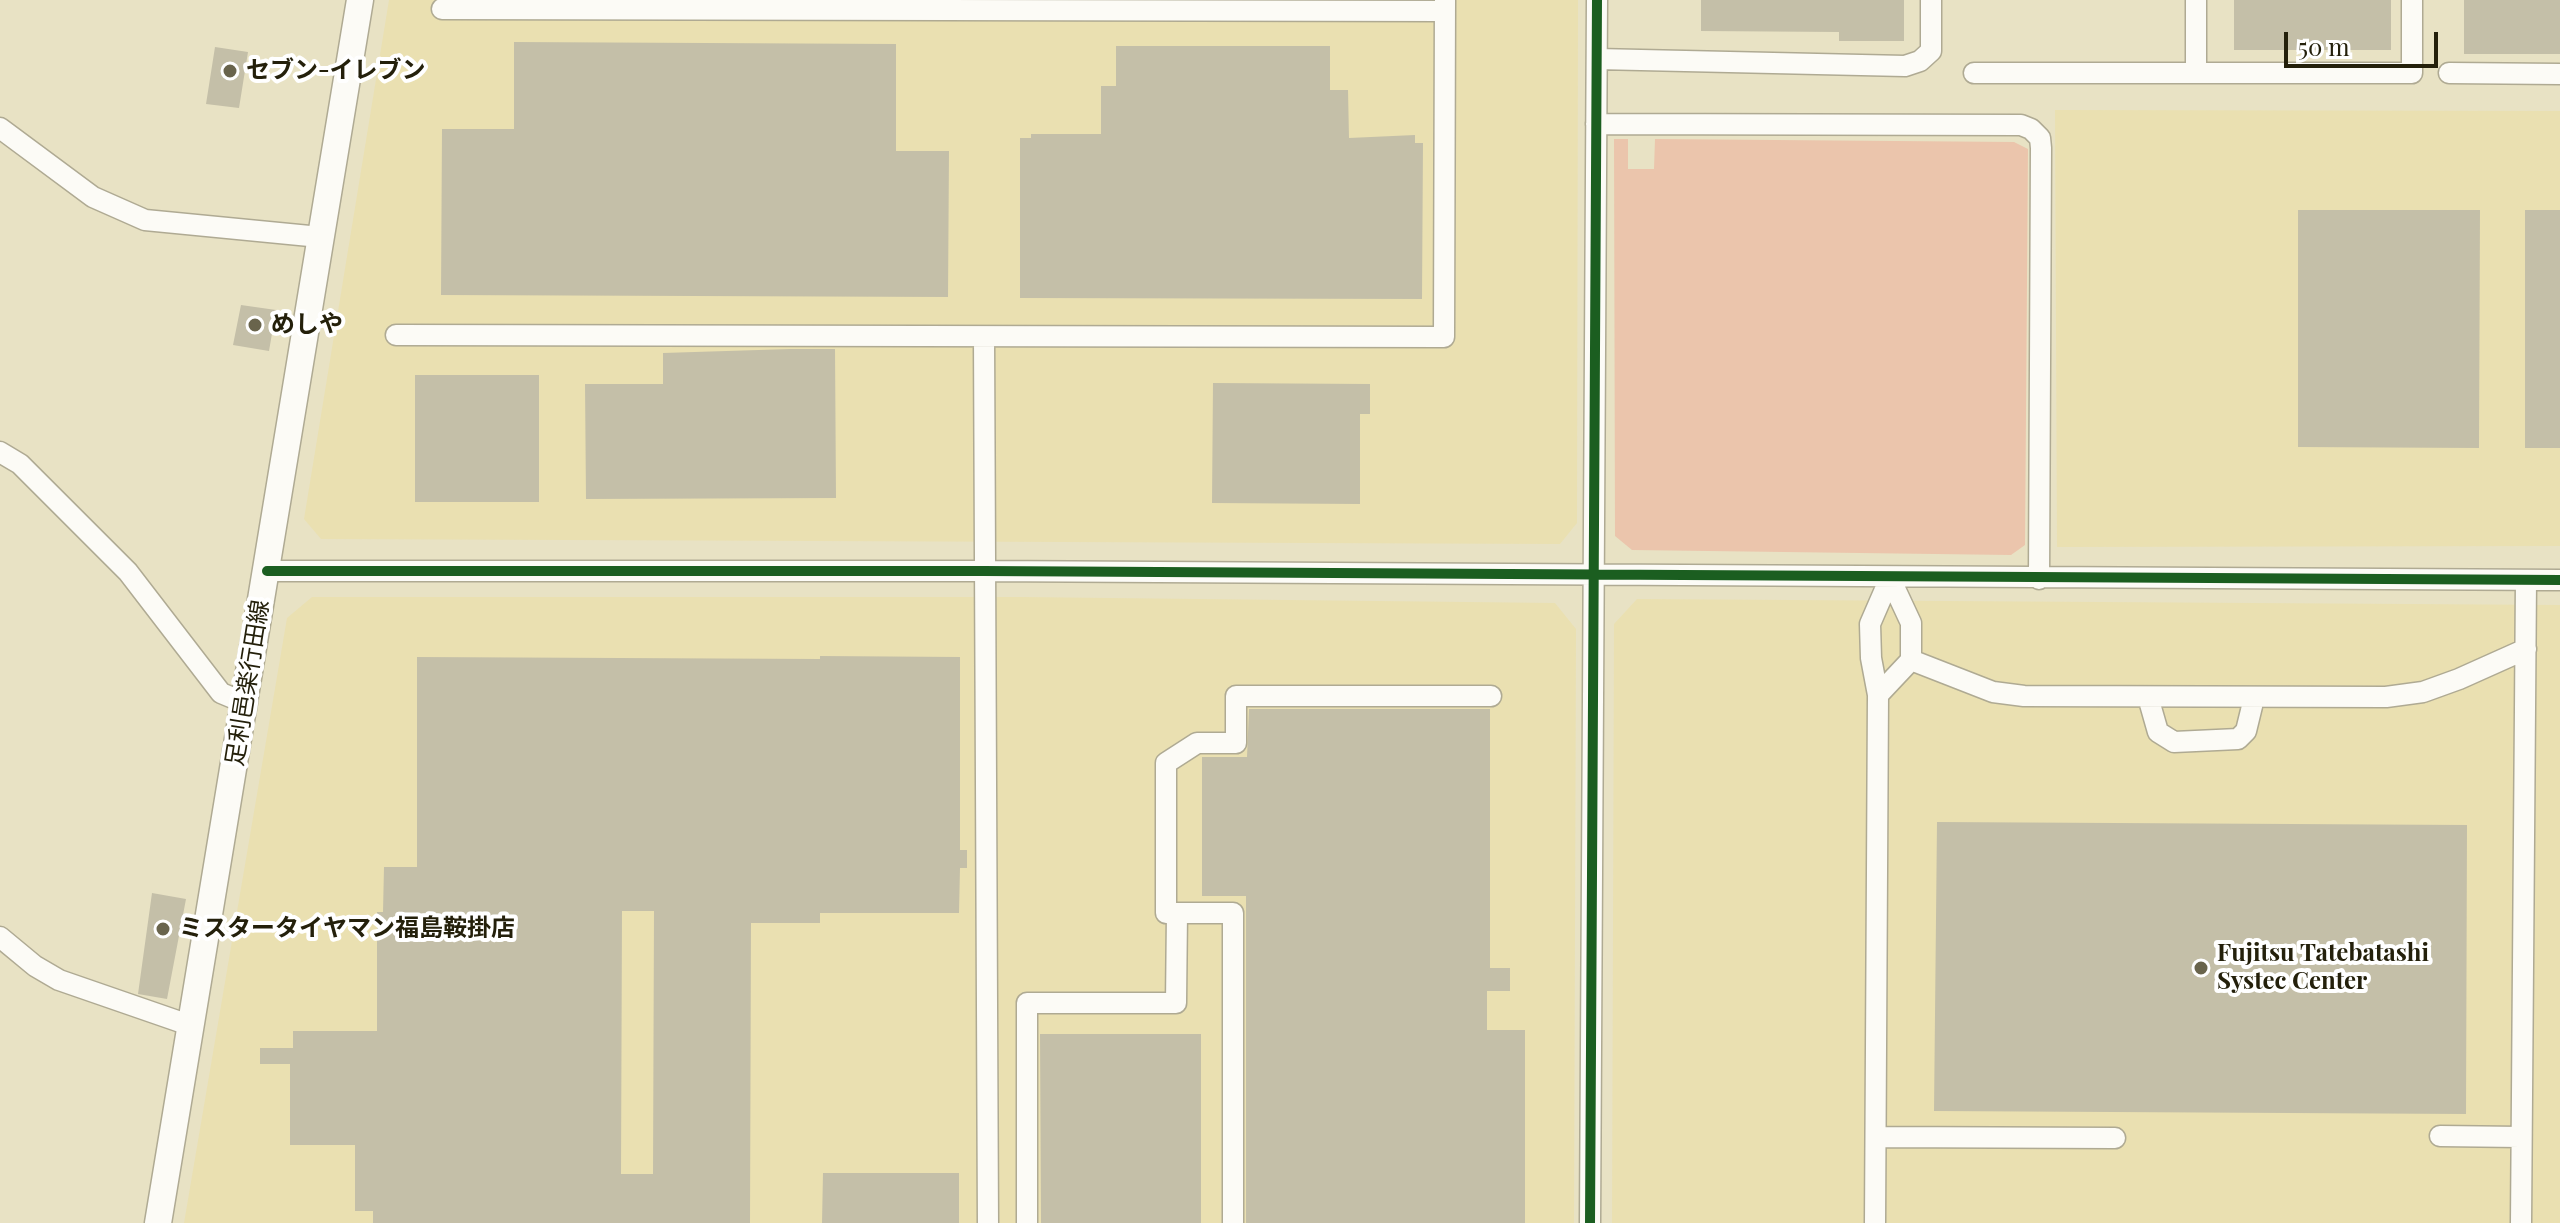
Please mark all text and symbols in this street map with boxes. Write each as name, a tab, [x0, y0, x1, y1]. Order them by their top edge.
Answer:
scale bar	[2288, 16, 2442, 66]
text: 50 m	[2298, 30, 2350, 62]
place label: セブン-イレブン	[246, 57, 426, 85]
marker: セブン-イレブン	[221, 62, 239, 80]
place label: めしや	[271, 311, 343, 339]
marker: めしや	[246, 316, 264, 334]
street label: 足利邑楽行田線	[221, 598, 275, 768]
place label: ミスタータイヤマン福島鞍掛店	[179, 915, 515, 943]
marker: ミスタータイヤマン福島鞍掛店	[154, 920, 172, 938]
place label: Fujitsu Tatebatashi Systec Center	[2217, 940, 2429, 996]
marker: Fujitsu Tatebatashi Systec Center	[2192, 959, 2210, 977]

